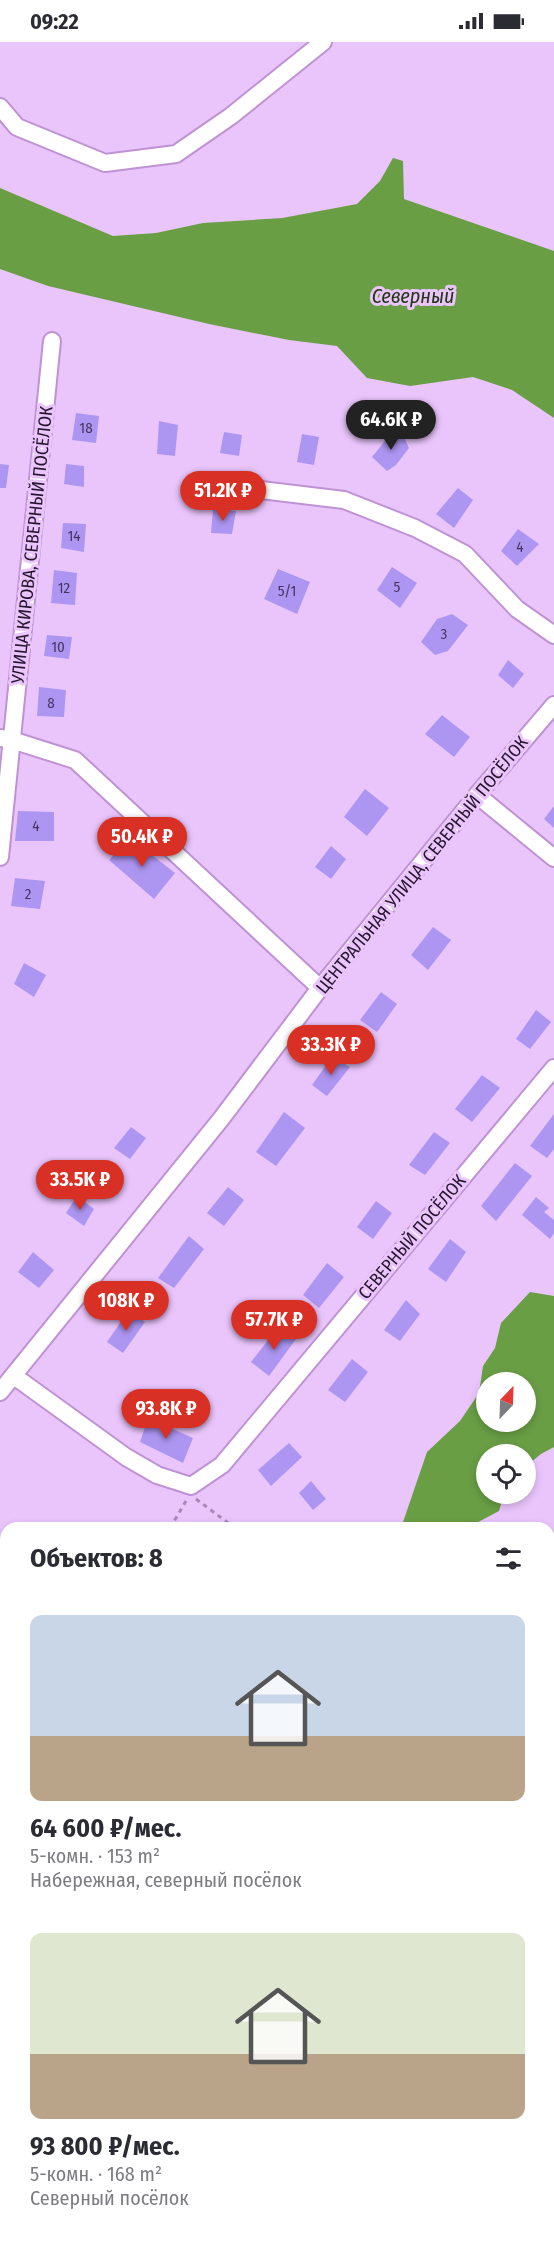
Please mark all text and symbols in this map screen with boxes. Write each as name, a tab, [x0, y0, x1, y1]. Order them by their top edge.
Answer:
text: 09:22	[30, 8, 79, 35]
water label: Северный	[372, 284, 454, 308]
pin: 64.6K ₽	[336, 400, 446, 451]
street label: УЛИЦА КИРОВА, СЕВЕРНЫЙ ПОСЁЛОК	[6, 405, 58, 686]
text: 64.6K ₽	[360, 407, 422, 431]
house number: 18	[79, 419, 93, 437]
pin: 51.2K ₽	[168, 471, 278, 522]
text: 51.2K ₽	[194, 478, 252, 502]
house number: 14	[67, 527, 81, 545]
house number: 4	[516, 538, 524, 556]
house number: 5	[394, 578, 401, 596]
house number: 12	[58, 579, 71, 597]
house number: 5/1	[278, 582, 296, 600]
house number: 3	[441, 625, 448, 643]
house number: 10	[51, 638, 65, 656]
house number: 8	[47, 694, 55, 712]
street label: ЦЕНТРАЛЬНАЯ УЛИЦА, СЕВЕРНЫЙ ПОСЁЛОК	[311, 732, 533, 998]
house number: 4	[32, 817, 40, 835]
pin: 50.4K ₽	[87, 817, 197, 868]
text: 50.4K ₽	[111, 824, 173, 848]
house number: 2	[25, 885, 32, 903]
pin: 33.3K ₽	[276, 1025, 386, 1076]
text: 33.3K ₽	[301, 1032, 361, 1056]
pin: 33.5K ₽	[25, 1160, 135, 1211]
text: 33.5K ₽	[50, 1167, 110, 1191]
street label: СЕВЕРНЫЙ ПОСЁЛОК	[353, 1170, 471, 1304]
pin: 108K ₽	[77, 1281, 175, 1332]
text: 108K ₽	[98, 1288, 154, 1312]
pin: 57.7K ₽	[219, 1300, 329, 1351]
text: 57.7K ₽	[245, 1307, 303, 1331]
north arrow	[476, 1372, 536, 1432]
map controls	[476, 1372, 536, 1504]
pin: 93.8K ₽	[111, 1389, 221, 1440]
text: 93.8K ₽	[135, 1396, 197, 1420]
button: locate	[476, 1444, 536, 1504]
icon: filters	[492, 1542, 525, 1575]
text: Объектов: 8	[30, 1543, 163, 1574]
icon: home	[224, 1654, 332, 1762]
text: 64 600 ₽/мес.	[30, 1813, 181, 1844]
text: 5-комн. · 153 m²	[30, 1844, 160, 1868]
text: Набережная, северный посёлок	[30, 1868, 302, 1892]
icon: home	[224, 1972, 332, 2080]
text: 93 800 ₽/мес.	[30, 2131, 180, 2162]
text: 5-комн. · 168 m²	[30, 2162, 162, 2186]
text: Северный посёлок	[30, 2186, 189, 2210]

